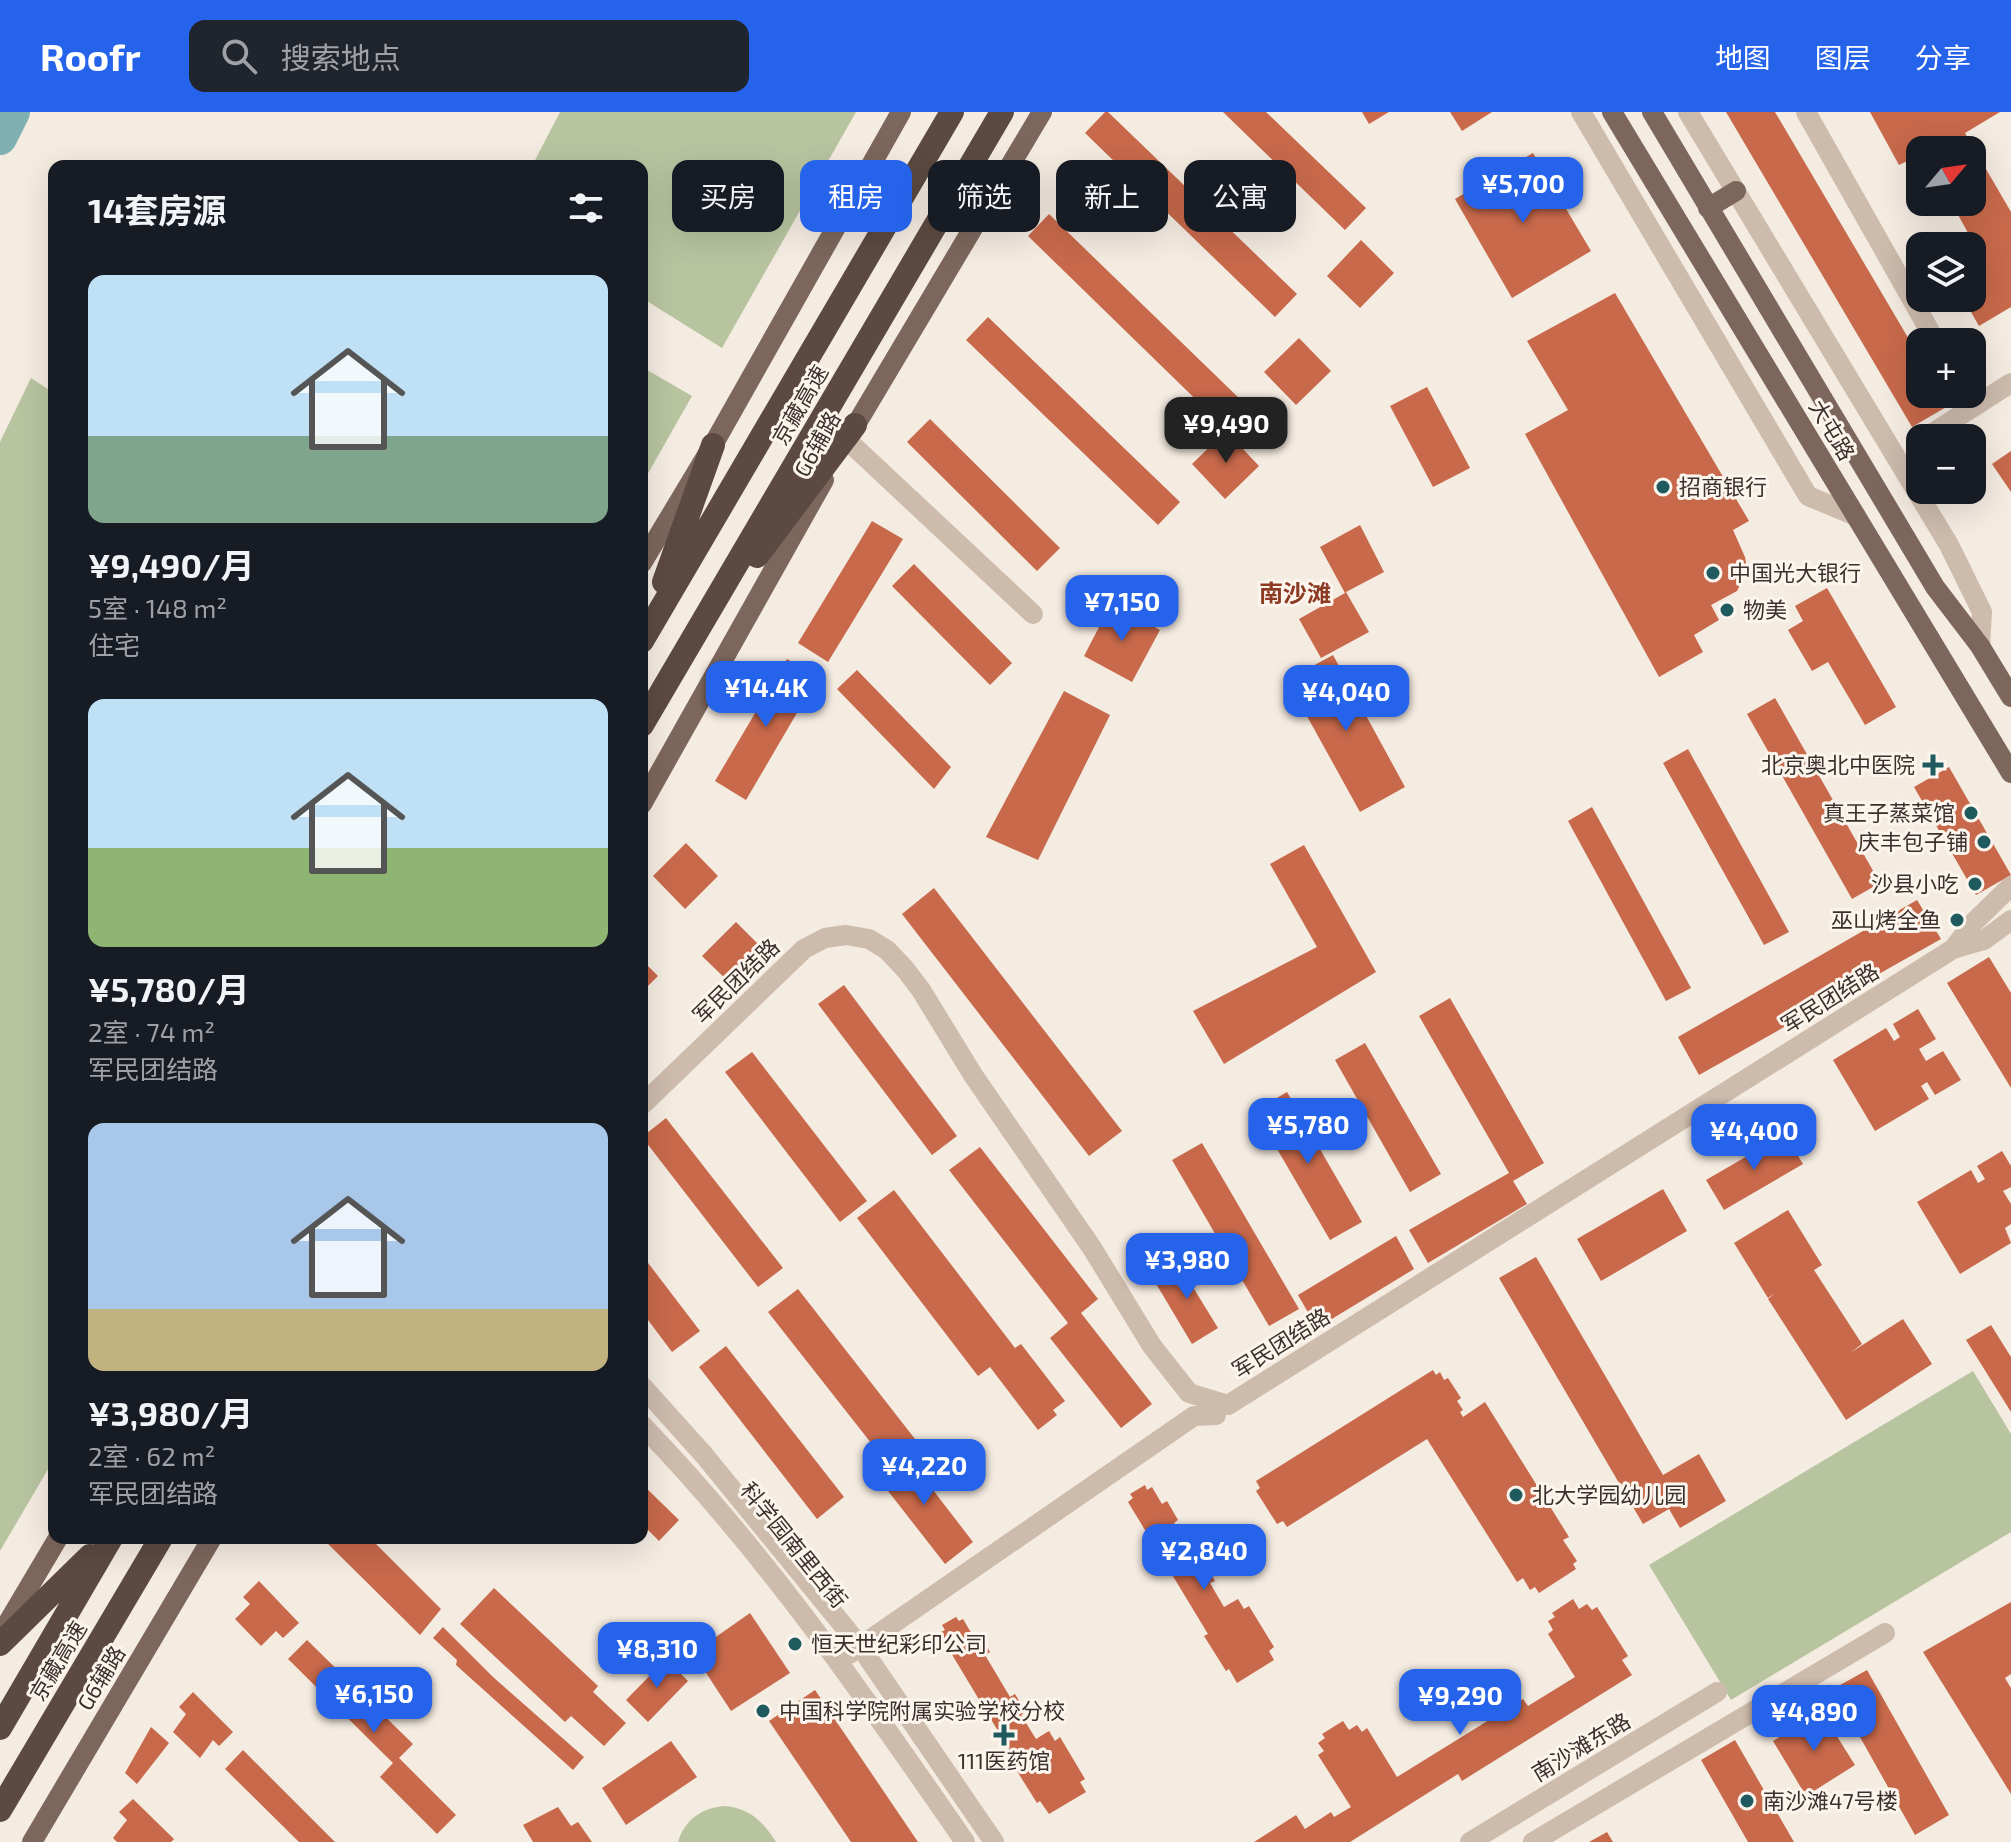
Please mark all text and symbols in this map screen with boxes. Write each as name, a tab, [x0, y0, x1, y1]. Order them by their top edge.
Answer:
search box	[189, 20, 749, 92]
text: Roofr	[40, 33, 141, 79]
icon: search	[217, 34, 261, 78]
text: 搜索地点	[281, 39, 401, 75]
text: 地图	[1715, 40, 1771, 74]
text: 图层	[1815, 40, 1871, 74]
text: 分享	[1915, 40, 1971, 74]
north arrow	[1906, 136, 1986, 216]
map controls	[1906, 136, 1986, 504]
pin: ¥5,700	[1458, 157, 1588, 225]
chip: 买房	[672, 160, 784, 232]
chip: 租房	[800, 160, 912, 232]
chip: 筛选	[928, 160, 1040, 232]
chip: 新上	[1056, 160, 1168, 232]
chip: 公寓	[1184, 160, 1296, 232]
text: ¥5,700	[1481, 167, 1565, 198]
icon: filters	[564, 186, 608, 230]
text: 14套房源	[88, 189, 226, 230]
button: layers	[1906, 232, 1986, 312]
icon: home	[276, 327, 420, 471]
button: +	[1906, 328, 1986, 408]
street label: 京藏高速	[766, 360, 832, 449]
street label: 大屯路	[1805, 394, 1861, 464]
pin: ¥9,490	[1161, 397, 1291, 465]
street label: G6辅路	[788, 406, 845, 481]
text: ¥9,490	[1182, 407, 1270, 438]
button: −	[1906, 424, 1986, 504]
place label: 招商银行	[1679, 473, 1767, 499]
marker: 招商银行	[1654, 478, 1672, 496]
text: ¥9,490/月	[88, 544, 255, 585]
place label: 中国光大银行	[1729, 559, 1861, 585]
marker: 中国光大银行	[1704, 564, 1722, 582]
pin: ¥7,150	[1057, 575, 1187, 643]
district label: 南沙滩	[1259, 578, 1331, 607]
text: ¥7,150	[1083, 585, 1161, 616]
text: 5室 · 148 m²	[88, 592, 227, 623]
place label: 物美	[1743, 596, 1787, 622]
marker: 物美	[1718, 601, 1736, 619]
text: 住宅	[88, 629, 140, 660]
pin: ¥14.4K	[701, 661, 831, 729]
pin: ¥4,040	[1281, 665, 1411, 733]
text: ¥14.4K	[724, 671, 808, 702]
text: ¥4,040	[1301, 675, 1391, 706]
icon: home	[276, 751, 420, 895]
place label: 北京奥北中医院	[1761, 751, 1915, 777]
marker: 北京奥北中医院	[1922, 754, 1944, 776]
place label: 真王子蒸菜馆	[1823, 799, 1955, 825]
marker: 真王子蒸菜馆	[1962, 804, 1980, 822]
place label: 庆丰包子铺	[1858, 828, 1968, 854]
marker: 庆丰包子铺	[1975, 833, 1993, 851]
place label: 沙县小吃	[1871, 870, 1959, 896]
marker: 沙县小吃	[1966, 875, 1984, 893]
place label: 巫山烤全鱼	[1831, 906, 1941, 932]
marker: 巫山烤全鱼	[1948, 911, 1966, 929]
street label: 军民团结路	[687, 933, 784, 1028]
street label: 军民团结路	[1776, 957, 1883, 1037]
text: ¥5,780/月	[88, 968, 250, 1009]
text: 2室 · 74 m²	[88, 1016, 215, 1047]
text: 军民团结路	[88, 1053, 218, 1084]
pin: ¥5,780	[1243, 1098, 1373, 1166]
pin: ¥4,400	[1689, 1104, 1819, 1172]
text: ¥5,780	[1266, 1108, 1350, 1139]
text: ¥4,400	[1709, 1114, 1799, 1145]
icon: home	[276, 1175, 420, 1319]
pin: ¥3,980	[1122, 1233, 1252, 1301]
text: ¥3,980	[1144, 1243, 1230, 1274]
street label: 军民团结路	[1227, 1302, 1334, 1382]
text: ¥3,980/月	[88, 1392, 254, 1433]
pin: ¥4,220	[859, 1439, 989, 1507]
text: 2室 · 62 m²	[88, 1440, 215, 1471]
text: ¥4,220	[881, 1449, 967, 1480]
street label: 科学园南里西街	[736, 1476, 853, 1612]
text: 军民团结路	[88, 1477, 218, 1508]
place label: 北大学园幼儿园	[1532, 1481, 1686, 1507]
marker: 北大学园幼儿园	[1507, 1486, 1525, 1504]
pin: ¥2,840	[1139, 1524, 1269, 1592]
text: ¥2,840	[1160, 1534, 1248, 1565]
street label: 京藏高速	[23, 1616, 91, 1705]
pin: ¥8,310	[592, 1622, 722, 1690]
place label: 恒天世纪彩印公司	[811, 1630, 987, 1656]
text: ¥8,310	[616, 1632, 698, 1663]
marker: 恒天世纪彩印公司	[786, 1635, 804, 1653]
street label: G6辅路	[71, 1641, 129, 1714]
pin: ¥6,150	[309, 1667, 439, 1735]
pin: ¥9,290	[1395, 1669, 1525, 1737]
text: ¥6,150	[334, 1677, 414, 1708]
text: ¥9,290	[1417, 1679, 1503, 1710]
pin: ¥4,890	[1749, 1685, 1879, 1753]
text: ¥4,890	[1770, 1695, 1858, 1726]
place label: 中国科学院附属实验学校分校	[779, 1697, 1065, 1723]
marker: 中国科学院附属实验学校分校	[754, 1702, 772, 1720]
street label: 南沙滩东路	[1527, 1707, 1634, 1786]
marker: 111医药馆	[995, 1726, 1013, 1744]
place label: 111医药馆	[958, 1747, 1050, 1773]
place label: 南沙滩47号楼	[1763, 1787, 1898, 1813]
marker: 南沙滩47号楼	[1738, 1792, 1756, 1810]

